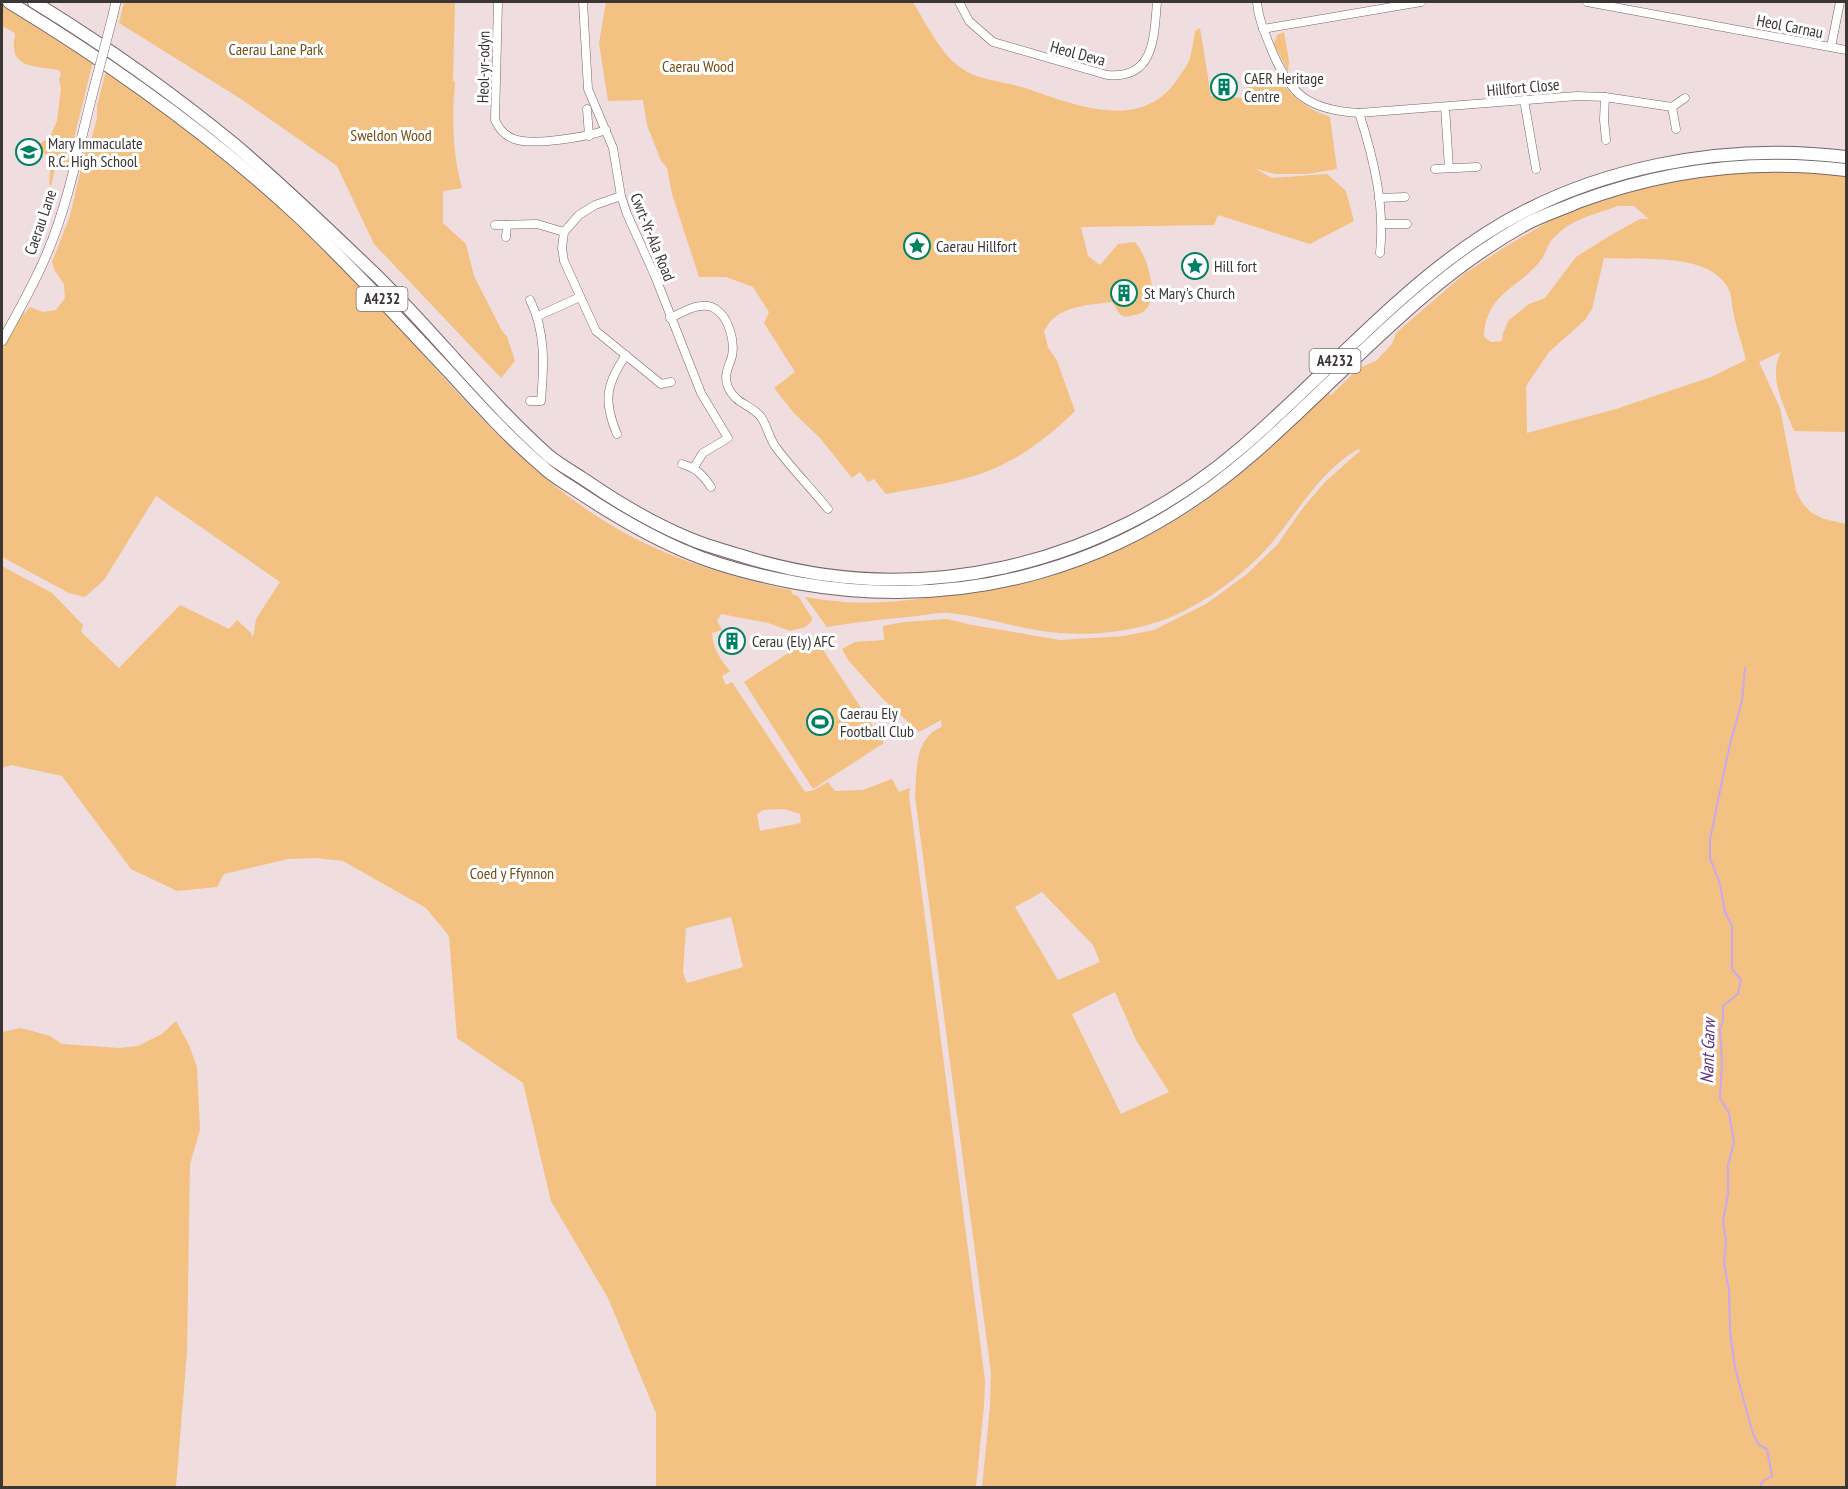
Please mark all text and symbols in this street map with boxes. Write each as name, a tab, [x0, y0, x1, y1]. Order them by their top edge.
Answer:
street label: Heol Carnau	[1755, 10, 1825, 42]
street label: Heol-yr-odyn	[472, 31, 494, 103]
street label: Heol Deva	[1048, 36, 1108, 70]
park label: Caerau Lane Park	[229, 39, 324, 59]
park label: Caerau Wood	[662, 56, 734, 76]
place label: CAER Heritage Centre	[1244, 68, 1324, 106]
building icon: CAER Heritage Centre	[1209, 72, 1239, 102]
street label: Hillfort Close	[1486, 74, 1560, 100]
park label: Sweldon Wood	[350, 125, 432, 145]
place label: Mary Immaculate R.C. High School	[48, 133, 143, 171]
school or university icon: Mary Immaculate R.C. High School	[14, 137, 44, 167]
street label: Caerau Lane	[20, 187, 60, 257]
street label: Cwrt-Yr-Ala Road	[626, 190, 680, 284]
place icon: Caerau Hillfort	[902, 231, 932, 261]
place label: Caerau Hillfort	[936, 236, 1017, 256]
place icon: Hill fort	[1180, 251, 1210, 281]
place label: Hill fort	[1214, 256, 1258, 276]
building icon: St Mary's Church	[1109, 278, 1139, 308]
place label: St Mary's Church	[1144, 283, 1235, 303]
road number: A4232	[356, 287, 407, 311]
road number: A4232	[1310, 349, 1360, 373]
building icon: Cerau (Ely) AFC	[717, 626, 747, 656]
place label: Cerau (Ely) AFC	[752, 631, 835, 651]
place label: Caerau Ely Football Club	[840, 703, 914, 741]
sports icon: Caerau Ely Football Club	[805, 707, 835, 737]
park label: Coed y Ffynnon	[470, 863, 554, 883]
water label: Nant Garw	[1695, 1016, 1720, 1084]

